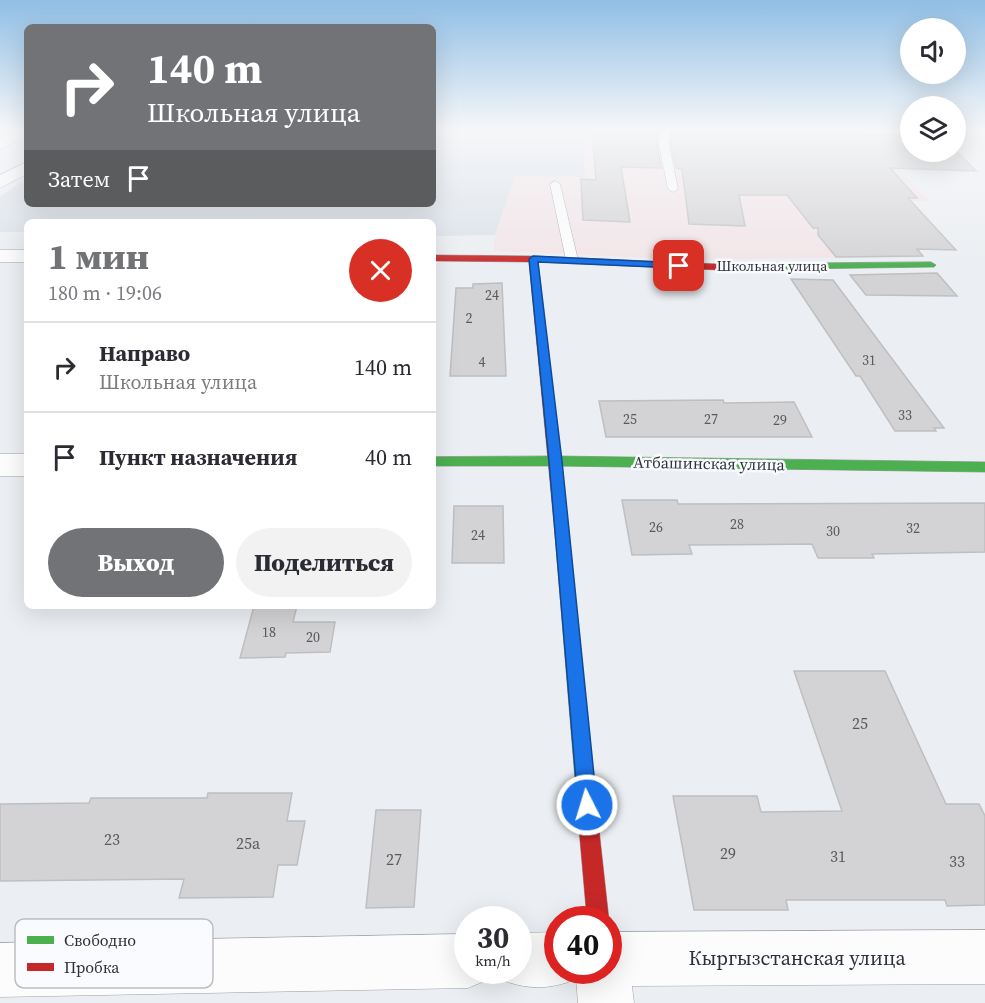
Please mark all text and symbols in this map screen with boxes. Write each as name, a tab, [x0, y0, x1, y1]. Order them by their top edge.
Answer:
map controls	[900, 18, 966, 162]
button: sound	[900, 18, 966, 84]
text: 140 m	[147, 39, 262, 97]
icon: right	[48, 48, 126, 126]
text: Школьная улица	[147, 94, 361, 131]
button: layers	[900, 96, 966, 162]
icon: arrive	[122, 162, 155, 195]
text: Затем	[48, 164, 110, 194]
text: 1 мин	[48, 232, 149, 281]
button: close	[349, 239, 412, 302]
pin	[653, 240, 704, 291]
icon: arrive	[662, 249, 695, 282]
street label: Школьная улица	[717, 256, 828, 276]
text: 180 m · 19:06	[48, 279, 162, 307]
house number: 24	[485, 285, 499, 305]
house number: 2	[466, 308, 473, 328]
text: Направо	[99, 338, 190, 368]
house number: 31	[862, 350, 876, 370]
icon: right	[48, 351, 81, 384]
text: 140 m	[354, 352, 412, 382]
house number: 4	[479, 352, 486, 372]
text: Школьная улица	[99, 368, 257, 396]
house number: 33	[898, 405, 912, 425]
house number: 25	[623, 409, 637, 429]
house number: 27	[704, 409, 718, 429]
house number: 29	[773, 410, 787, 430]
icon: arrive	[48, 441, 81, 474]
text: Пункт назначения	[99, 442, 297, 472]
text: 40 m	[365, 442, 412, 472]
street label: Атбашинская улица	[633, 451, 786, 475]
house number: 28	[730, 514, 744, 534]
house number: 26	[649, 517, 663, 537]
house number: 32	[906, 518, 920, 538]
house number: 30	[826, 521, 840, 541]
house number: 24	[471, 525, 485, 545]
button: Выход	[48, 528, 224, 597]
button: Поделиться	[236, 528, 412, 597]
house number: 18	[262, 622, 276, 642]
house number: 20	[306, 627, 320, 647]
house number: 25	[852, 712, 868, 734]
position arrow	[555, 773, 619, 837]
house number: 23	[104, 828, 120, 850]
house number: 25a	[236, 832, 261, 854]
house number: 29	[720, 842, 736, 864]
house number: 31	[830, 845, 846, 867]
house number: 27	[386, 848, 402, 870]
house number: 33	[949, 850, 965, 872]
speed limit sign: 40	[544, 906, 622, 984]
text: 30	[477, 917, 509, 958]
legend	[15, 919, 213, 988]
text: Свободно	[64, 929, 136, 951]
street label: Кыргызстанская улица	[688, 944, 906, 972]
text: km/h	[475, 950, 511, 971]
text: Пробка	[64, 956, 120, 978]

